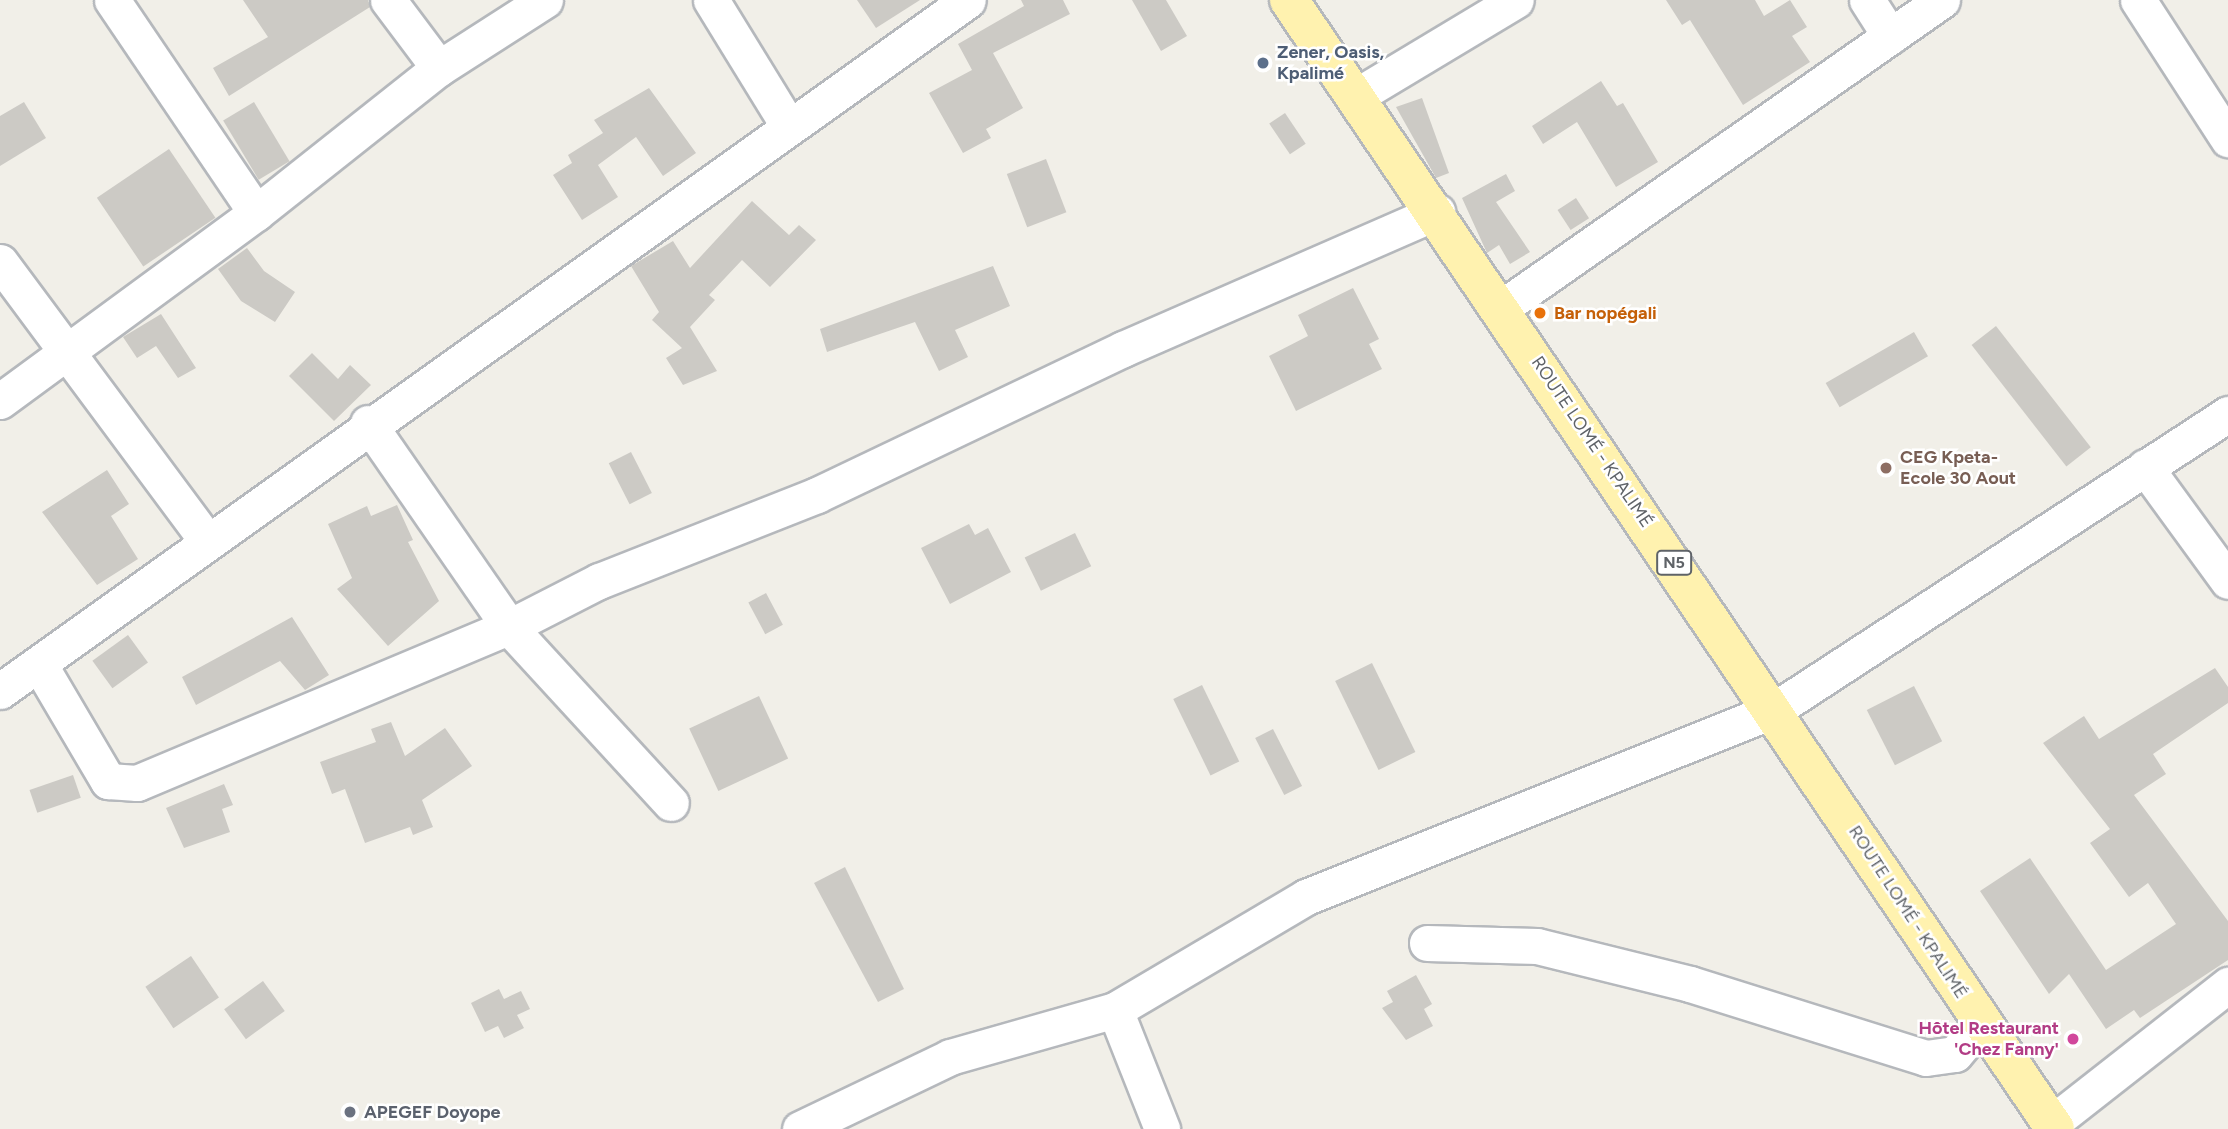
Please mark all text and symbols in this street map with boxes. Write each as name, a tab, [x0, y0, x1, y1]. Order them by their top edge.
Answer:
place label: Zener, Oasis, Kpalimé	[1277, 42, 1384, 84]
marker: Zener, Oasis, Kpalimé	[1255, 55, 1271, 71]
place label: Bar nopégali	[1554, 302, 1657, 324]
marker: Bar nopégali	[1532, 305, 1548, 321]
street label: ROUTE LOMÉ - KPALIMÉ	[1527, 352, 1657, 532]
place label: CEG Kpeta- Ecole 30 Aout	[1900, 447, 2016, 490]
marker: CEG Kpeta- Ecole 30 Aout	[1878, 460, 1894, 476]
road number: N5	[1655, 550, 1693, 576]
street label: ROUTE LOMÉ - KPALIMÉ	[1844, 821, 1972, 1003]
place label: Hôtel Restaurant 'Chez Fanny'	[1919, 1018, 2059, 1060]
marker: Hôtel Restaurant 'Chez Fanny'	[2065, 1031, 2081, 1047]
place label: APEGEF Doyope	[364, 1101, 501, 1123]
marker: APEGEF Doyope	[342, 1104, 358, 1120]

